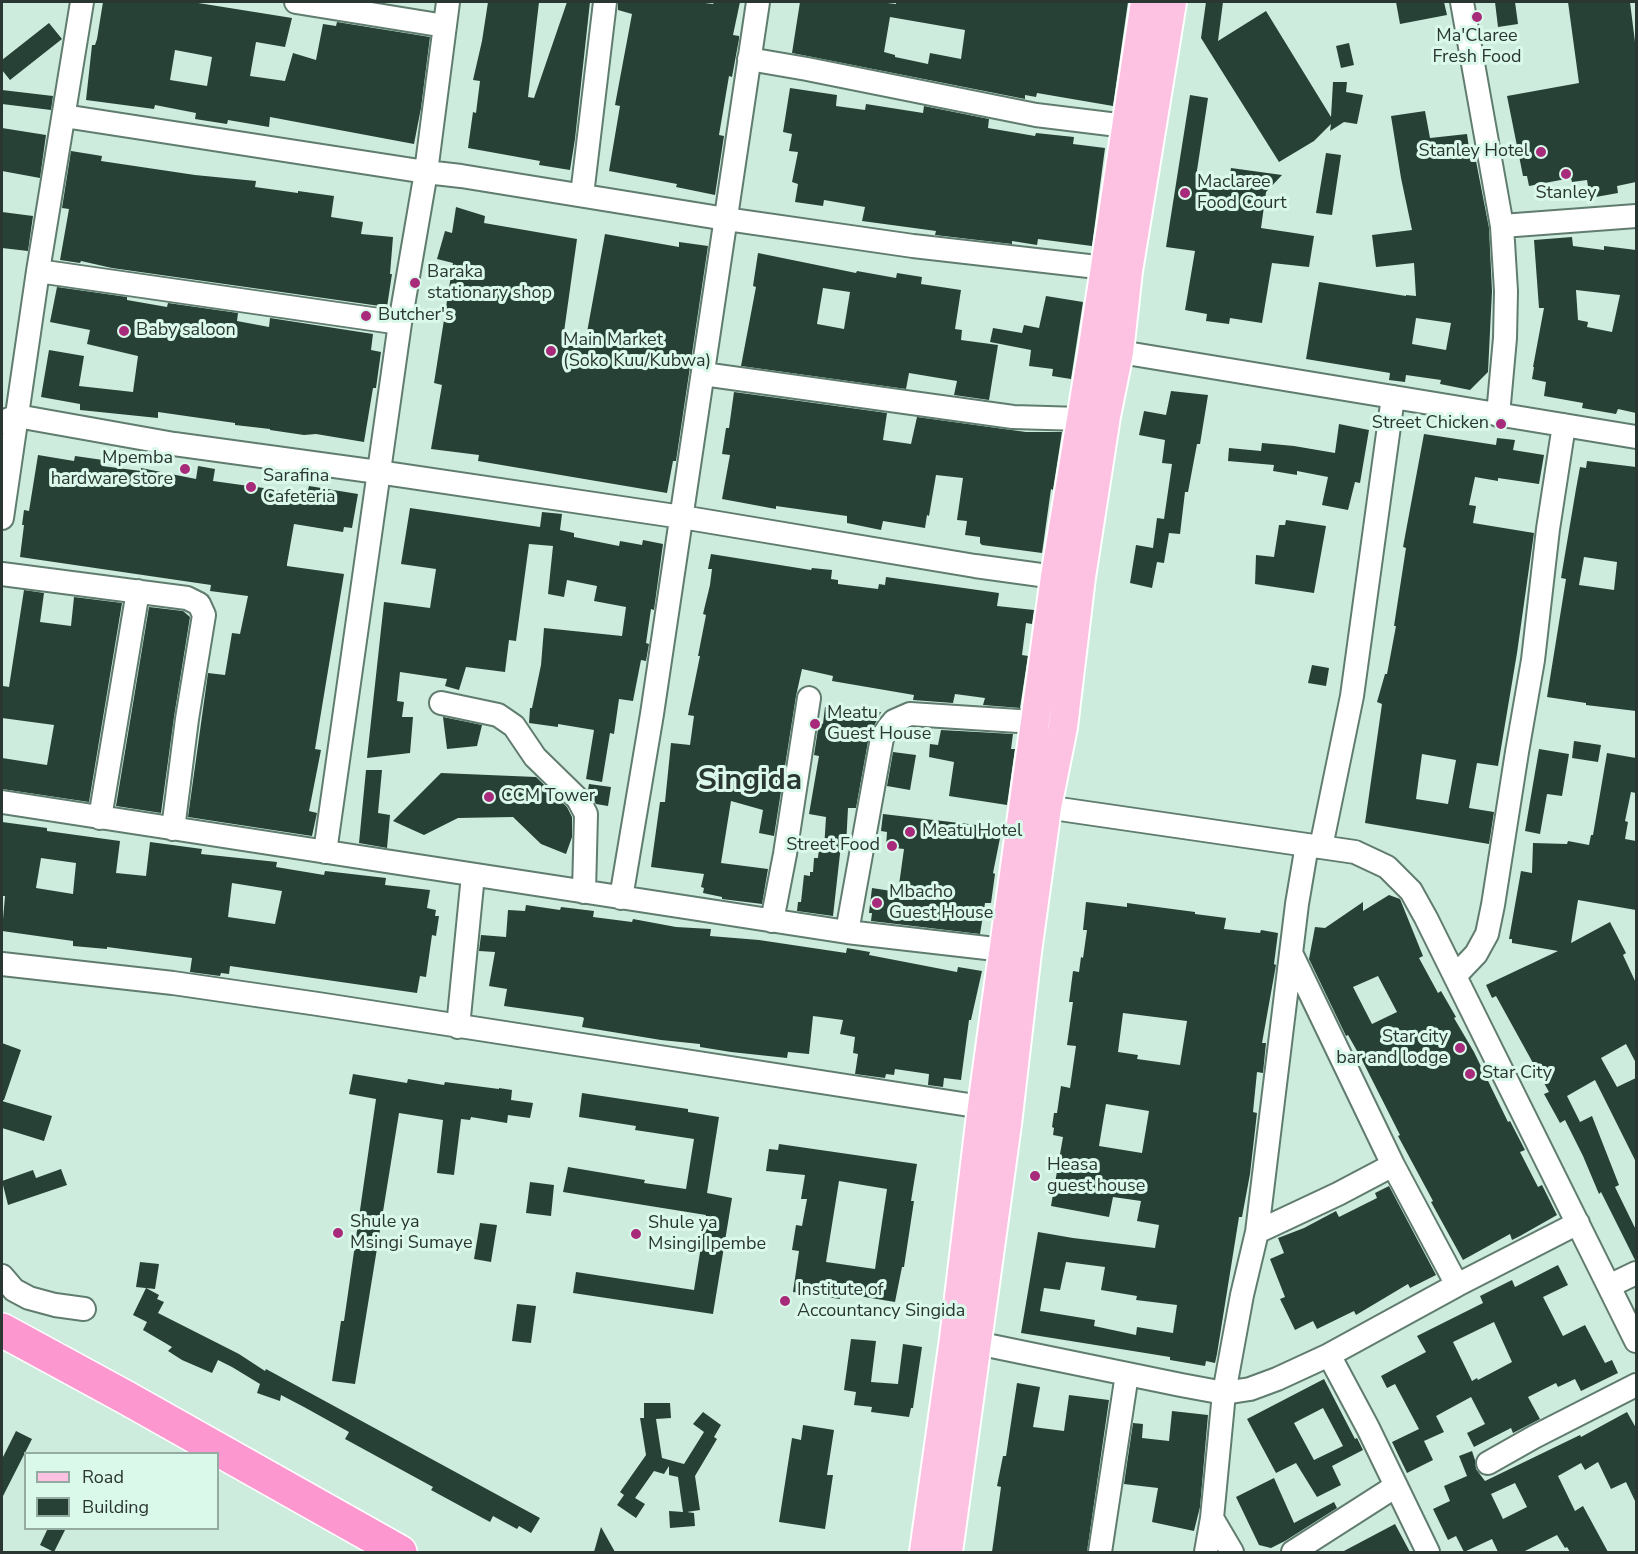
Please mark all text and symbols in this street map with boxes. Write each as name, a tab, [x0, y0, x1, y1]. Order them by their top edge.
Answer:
marker: Ma'Claree Fresh Food	[1470, 10, 1484, 24]
place label: Ma'Claree Fresh Food	[1432, 26, 1522, 68]
place label: Stanley Hotel	[1419, 141, 1529, 163]
marker: Stanley Hotel	[1534, 145, 1548, 159]
marker: Stanley	[1559, 167, 1573, 181]
place label: Maclaree Food Court	[1197, 172, 1286, 214]
place label: Stanley	[1535, 183, 1597, 205]
marker: Maclaree Food Court	[1178, 186, 1192, 200]
place label: Baraka stationary shop	[427, 262, 552, 304]
marker: Baraka stationary shop	[408, 276, 422, 290]
place label: Butcher's	[378, 305, 454, 327]
marker: Butcher's	[359, 309, 373, 323]
place label: Baby saloon	[136, 320, 236, 342]
marker: Baby saloon	[117, 324, 131, 338]
place label: Main Market (Soko Kuu/Kubwa)	[563, 330, 711, 372]
marker: Main Market (Soko Kuu/Kubwa)	[544, 344, 558, 358]
place label: Street Chicken	[1372, 413, 1489, 435]
marker: Street Chicken	[1494, 417, 1508, 431]
place label: Mpemba hardware store	[51, 448, 173, 490]
marker: Mpemba hardware store	[178, 462, 192, 476]
place label: Sarafina Cafeteria	[263, 466, 336, 508]
marker: Sarafina Cafeteria	[244, 480, 258, 494]
place label: Meatu Guest House	[827, 703, 931, 746]
marker: Meatu Guest House	[808, 717, 822, 731]
district label: Singida	[698, 764, 802, 800]
place label: CCM Tower	[501, 786, 595, 808]
marker: CCM Tower	[482, 790, 496, 804]
place label: Meatu Hotel	[922, 821, 1022, 843]
marker: Meatu Hotel	[903, 825, 917, 839]
place label: Street Food	[786, 835, 880, 857]
marker: Street Food	[885, 839, 899, 853]
place label: Mbacho Guest House	[889, 882, 993, 924]
marker: Mbacho Guest House	[870, 896, 884, 910]
place label: Star city bar and lodge	[1336, 1027, 1448, 1070]
marker: Star city bar and lodge	[1453, 1041, 1467, 1055]
place label: Star City	[1482, 1063, 1552, 1085]
marker: Star City	[1463, 1067, 1477, 1081]
place label: Heasa guest house	[1047, 1155, 1145, 1198]
marker: Heasa guest house	[1028, 1169, 1042, 1183]
place label: Shule ya Msingi Sumaye	[350, 1212, 473, 1254]
place label: Shule ya Msingi Ipembe	[648, 1213, 766, 1256]
marker: Shule ya Msingi Sumaye	[331, 1226, 345, 1240]
marker: Shule ya Msingi Ipembe	[629, 1227, 643, 1241]
place label: Institute of Accountancy Singida	[797, 1280, 965, 1322]
marker: Institute of Accountancy Singida	[778, 1294, 792, 1308]
legend	[24, 1452, 219, 1530]
text: Road	[82, 1465, 124, 1489]
text: Building	[82, 1495, 149, 1519]

